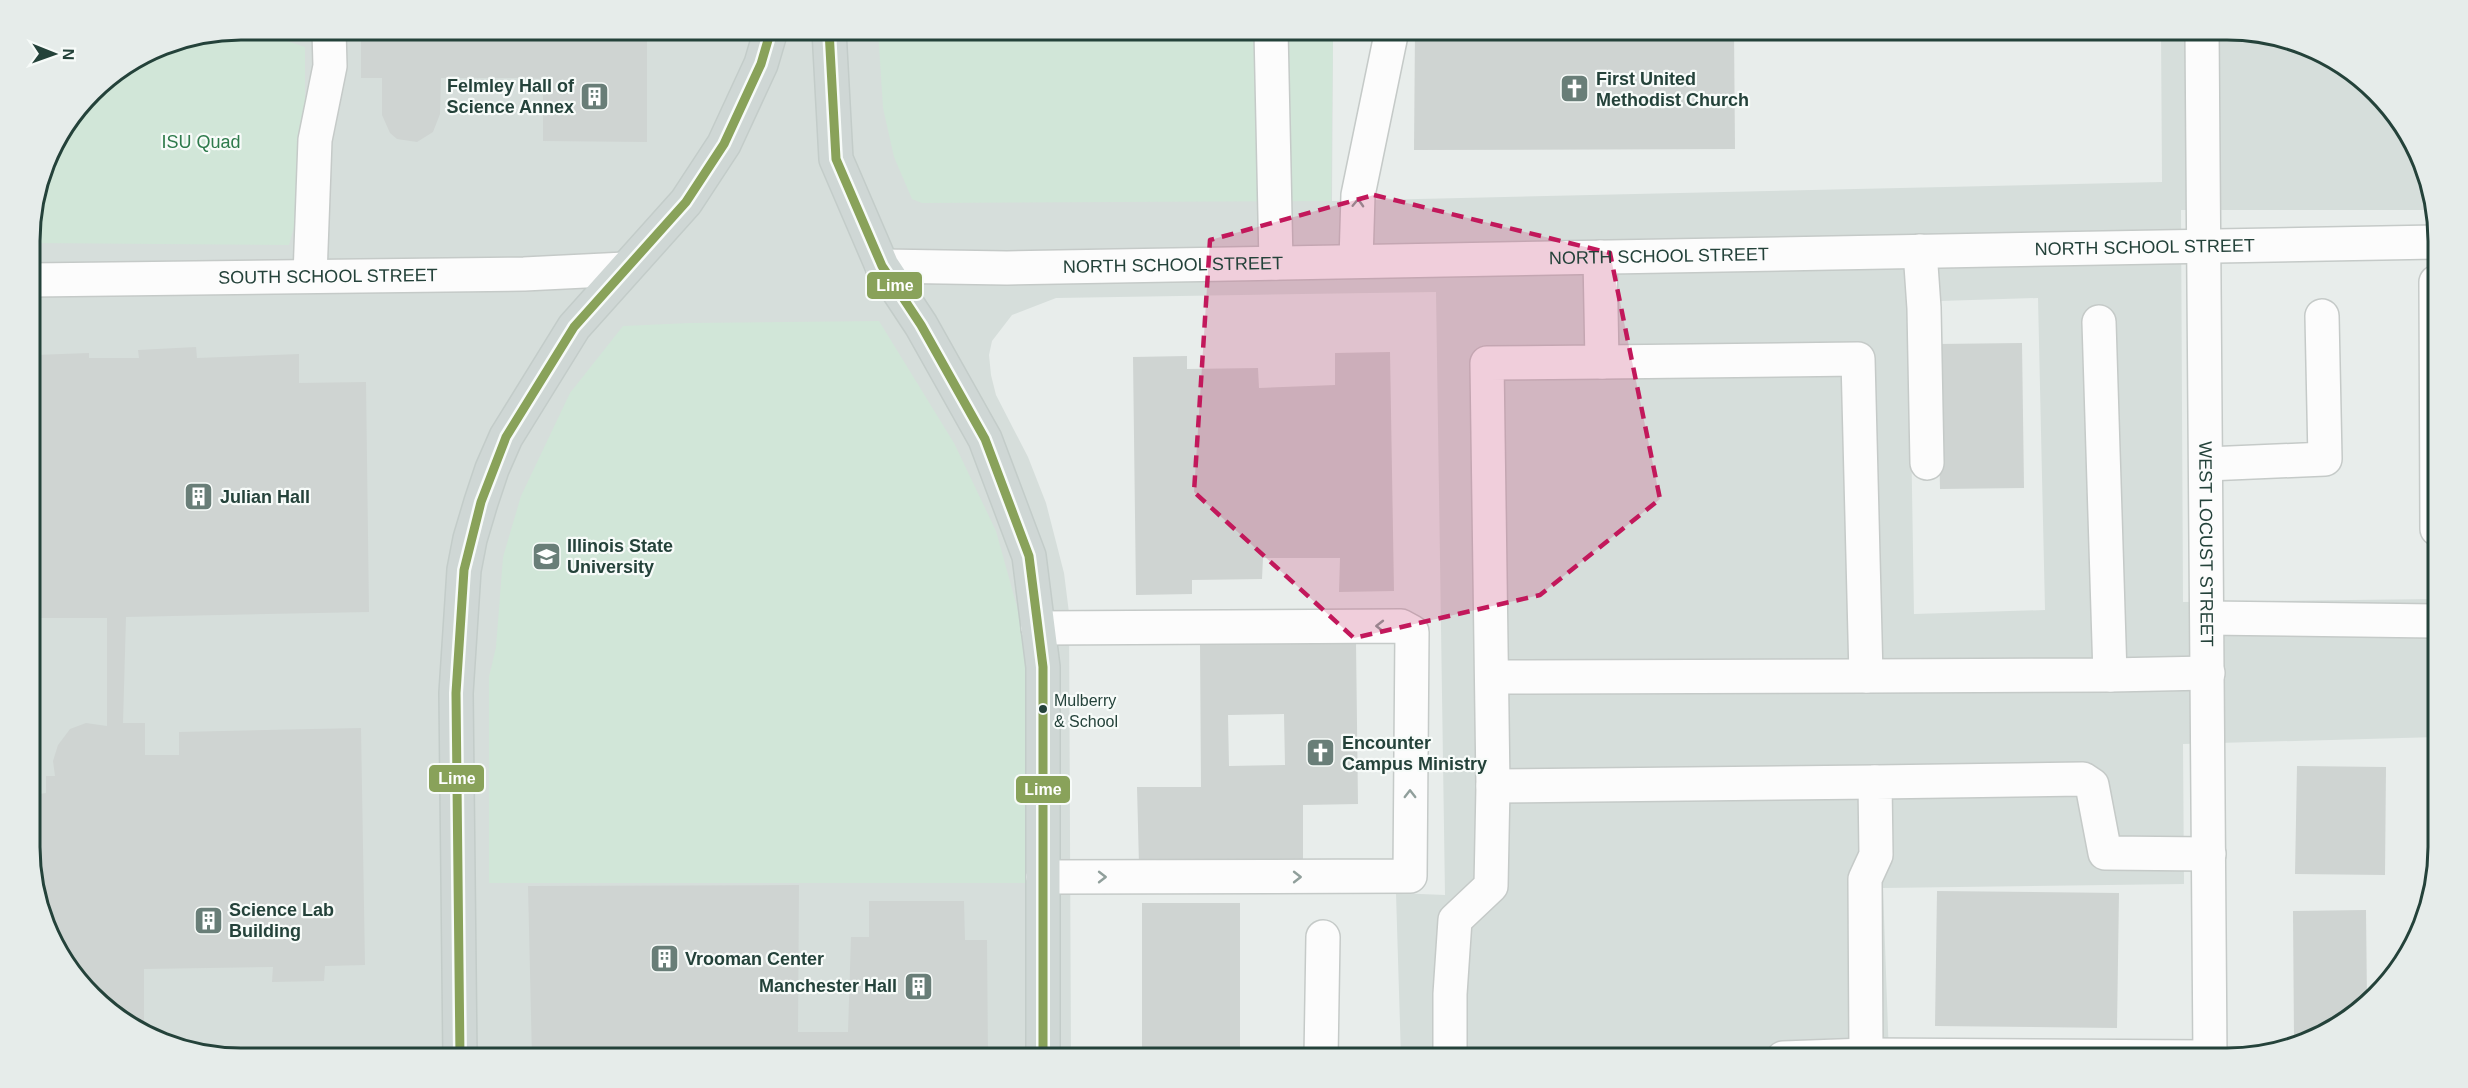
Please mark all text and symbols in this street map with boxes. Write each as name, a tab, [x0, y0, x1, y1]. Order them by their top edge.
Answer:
north arrow	[24, 24, 84, 84]
text: N	[60, 48, 77, 60]
place label: First United Methodist Church	[1596, 69, 1749, 110]
church icon: First United Methodist Church	[1559, 73, 1591, 105]
place label: Felmley Hall of Science Annex	[447, 76, 575, 117]
building icon: Felmley Hall of Science Annex	[579, 80, 611, 112]
park label: ISU Quad	[161, 132, 241, 152]
one-way arrow	[1351, 198, 1364, 207]
street label: NORTH SCHOOL STREET	[2035, 235, 2255, 259]
street label: NORTH SCHOOL STREET	[1549, 244, 1769, 268]
street label: NORTH SCHOOL STREET	[1063, 253, 1283, 277]
street label: SOUTH SCHOOL STREET	[218, 265, 438, 288]
line badge: Lime	[866, 271, 923, 300]
text: Lime	[876, 277, 914, 294]
street label: WEST LOCUST STREET	[2195, 441, 2217, 647]
building icon: Julian Hall	[183, 481, 215, 513]
place label: Julian Hall	[220, 487, 310, 507]
place label: Illinois State University	[567, 536, 673, 577]
school or university icon: Illinois State University	[530, 540, 562, 572]
one-way arrow	[1376, 620, 1385, 632]
place label: Mulberry & School	[1054, 692, 1118, 730]
marker: Mulberry & School	[1037, 703, 1049, 715]
place label: Encounter Campus Ministry	[1342, 733, 1487, 774]
church icon: Encounter Campus Ministry	[1305, 737, 1337, 769]
line badge: Lime	[428, 764, 485, 793]
text: Lime	[438, 770, 476, 787]
line badge: Lime	[1015, 775, 1071, 804]
text: Lime	[1024, 781, 1062, 798]
one-way arrow	[1404, 790, 1417, 799]
one-way arrow	[1097, 871, 1106, 883]
one-way arrow	[1292, 871, 1301, 883]
place label: Science Lab Building	[229, 900, 334, 941]
building icon: Science Lab Building	[192, 904, 224, 936]
building icon: Vrooman Center	[648, 943, 680, 975]
place label: Vrooman Center	[685, 949, 824, 969]
building icon: Manchester Hall	[902, 970, 934, 1002]
place label: Manchester Hall	[759, 976, 897, 996]

